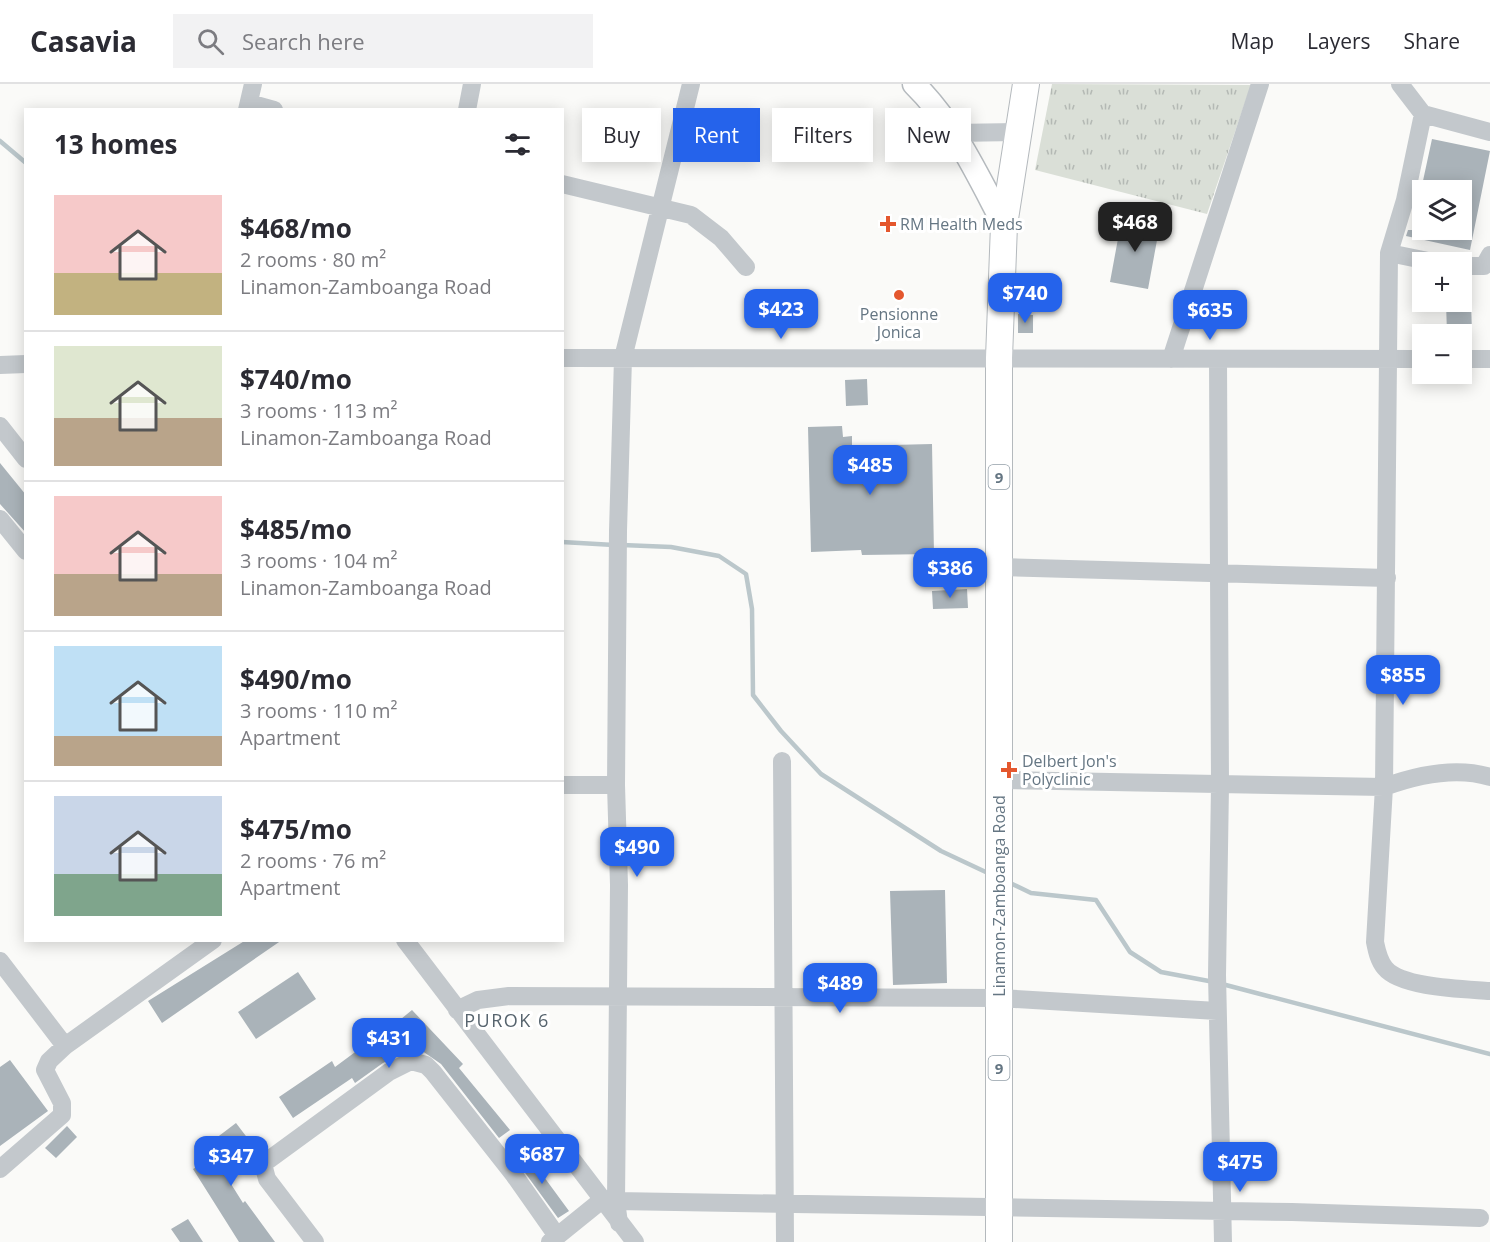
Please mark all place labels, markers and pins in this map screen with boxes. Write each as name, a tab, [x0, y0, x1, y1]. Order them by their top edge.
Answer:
pin: $468	[1099, 202, 1171, 253]
place label: RM Health Meds	[900, 213, 1023, 235]
marker: RM Health Meds	[881, 217, 895, 231]
pin: $740	[989, 273, 1061, 324]
marker: Pensionne Jonica	[892, 288, 906, 302]
pin: $423	[745, 289, 817, 340]
pin: $635	[1174, 290, 1246, 341]
place label: Pensionne Jonica	[860, 303, 938, 343]
pin: $485	[834, 445, 906, 496]
pin: $386	[914, 548, 986, 599]
pin: $855	[1367, 655, 1439, 706]
place label: Delbert Jon's Polyclinic	[1022, 750, 1117, 790]
marker: Delbert Jon's Polyclinic	[1000, 761, 1018, 779]
pin: $490	[601, 827, 673, 878]
pin: $489	[804, 963, 876, 1014]
pin: $431	[353, 1018, 425, 1069]
pin: $687	[506, 1134, 578, 1185]
pin: $347	[195, 1136, 267, 1187]
pin: $475	[1204, 1142, 1276, 1193]

